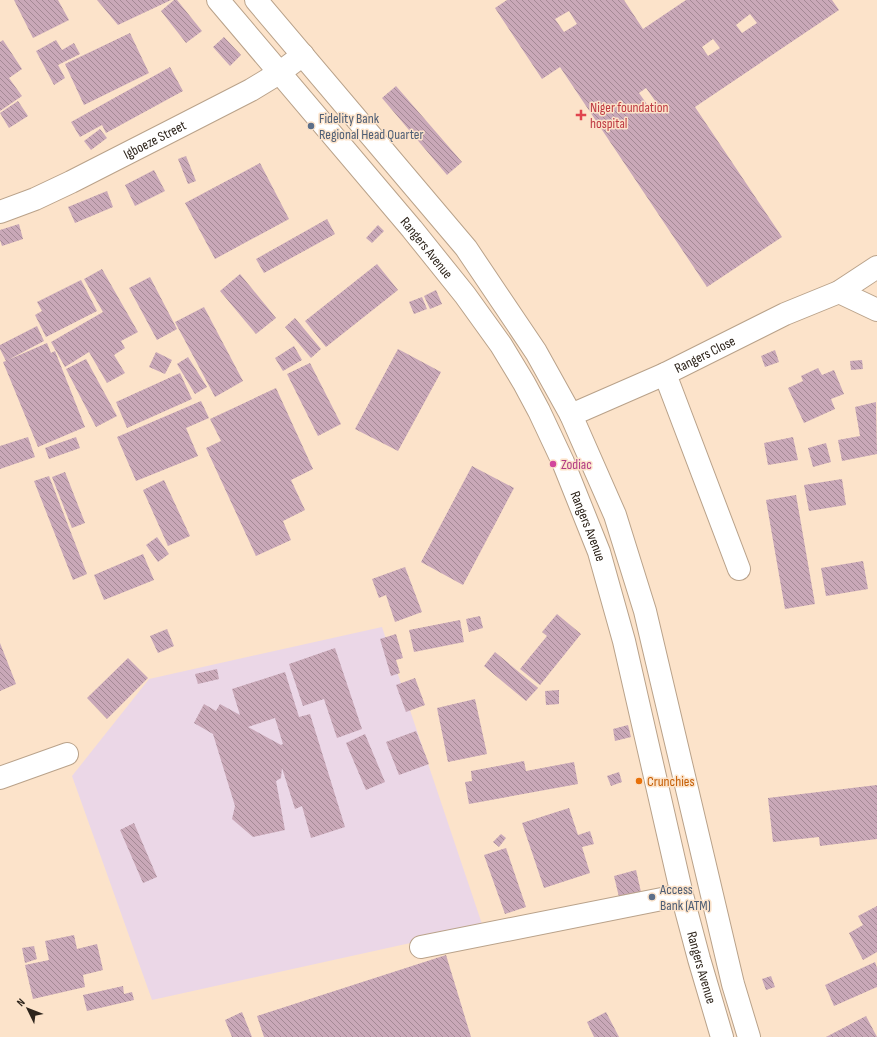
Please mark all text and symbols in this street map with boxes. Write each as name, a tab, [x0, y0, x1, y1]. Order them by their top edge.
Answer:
place label: Niger foundation hospital	[590, 99, 668, 132]
marker: Niger foundation hospital	[575, 109, 587, 121]
place label: Fidelity Bank Regional Head Quarter	[319, 110, 423, 143]
street label: Igboeze Street	[120, 116, 189, 162]
marker: Fidelity Bank Regional Head Quarter	[306, 121, 316, 131]
street label: Rangers Avenue	[397, 213, 457, 282]
street label: Rangers Close	[672, 332, 738, 376]
place label: Zodiac	[561, 456, 592, 473]
marker: Zodiac	[548, 459, 558, 469]
street label: Rangers Avenue	[567, 489, 610, 563]
place label: Crunchies	[647, 773, 694, 790]
marker: Crunchies	[634, 776, 644, 786]
place label: Access Bank (ATM)	[659, 881, 711, 914]
marker: Access Bank (ATM)	[647, 892, 657, 902]
street label: Rangers Avenue	[684, 930, 720, 1006]
north arrow	[8, 989, 48, 1029]
text: N	[14, 996, 28, 1009]

